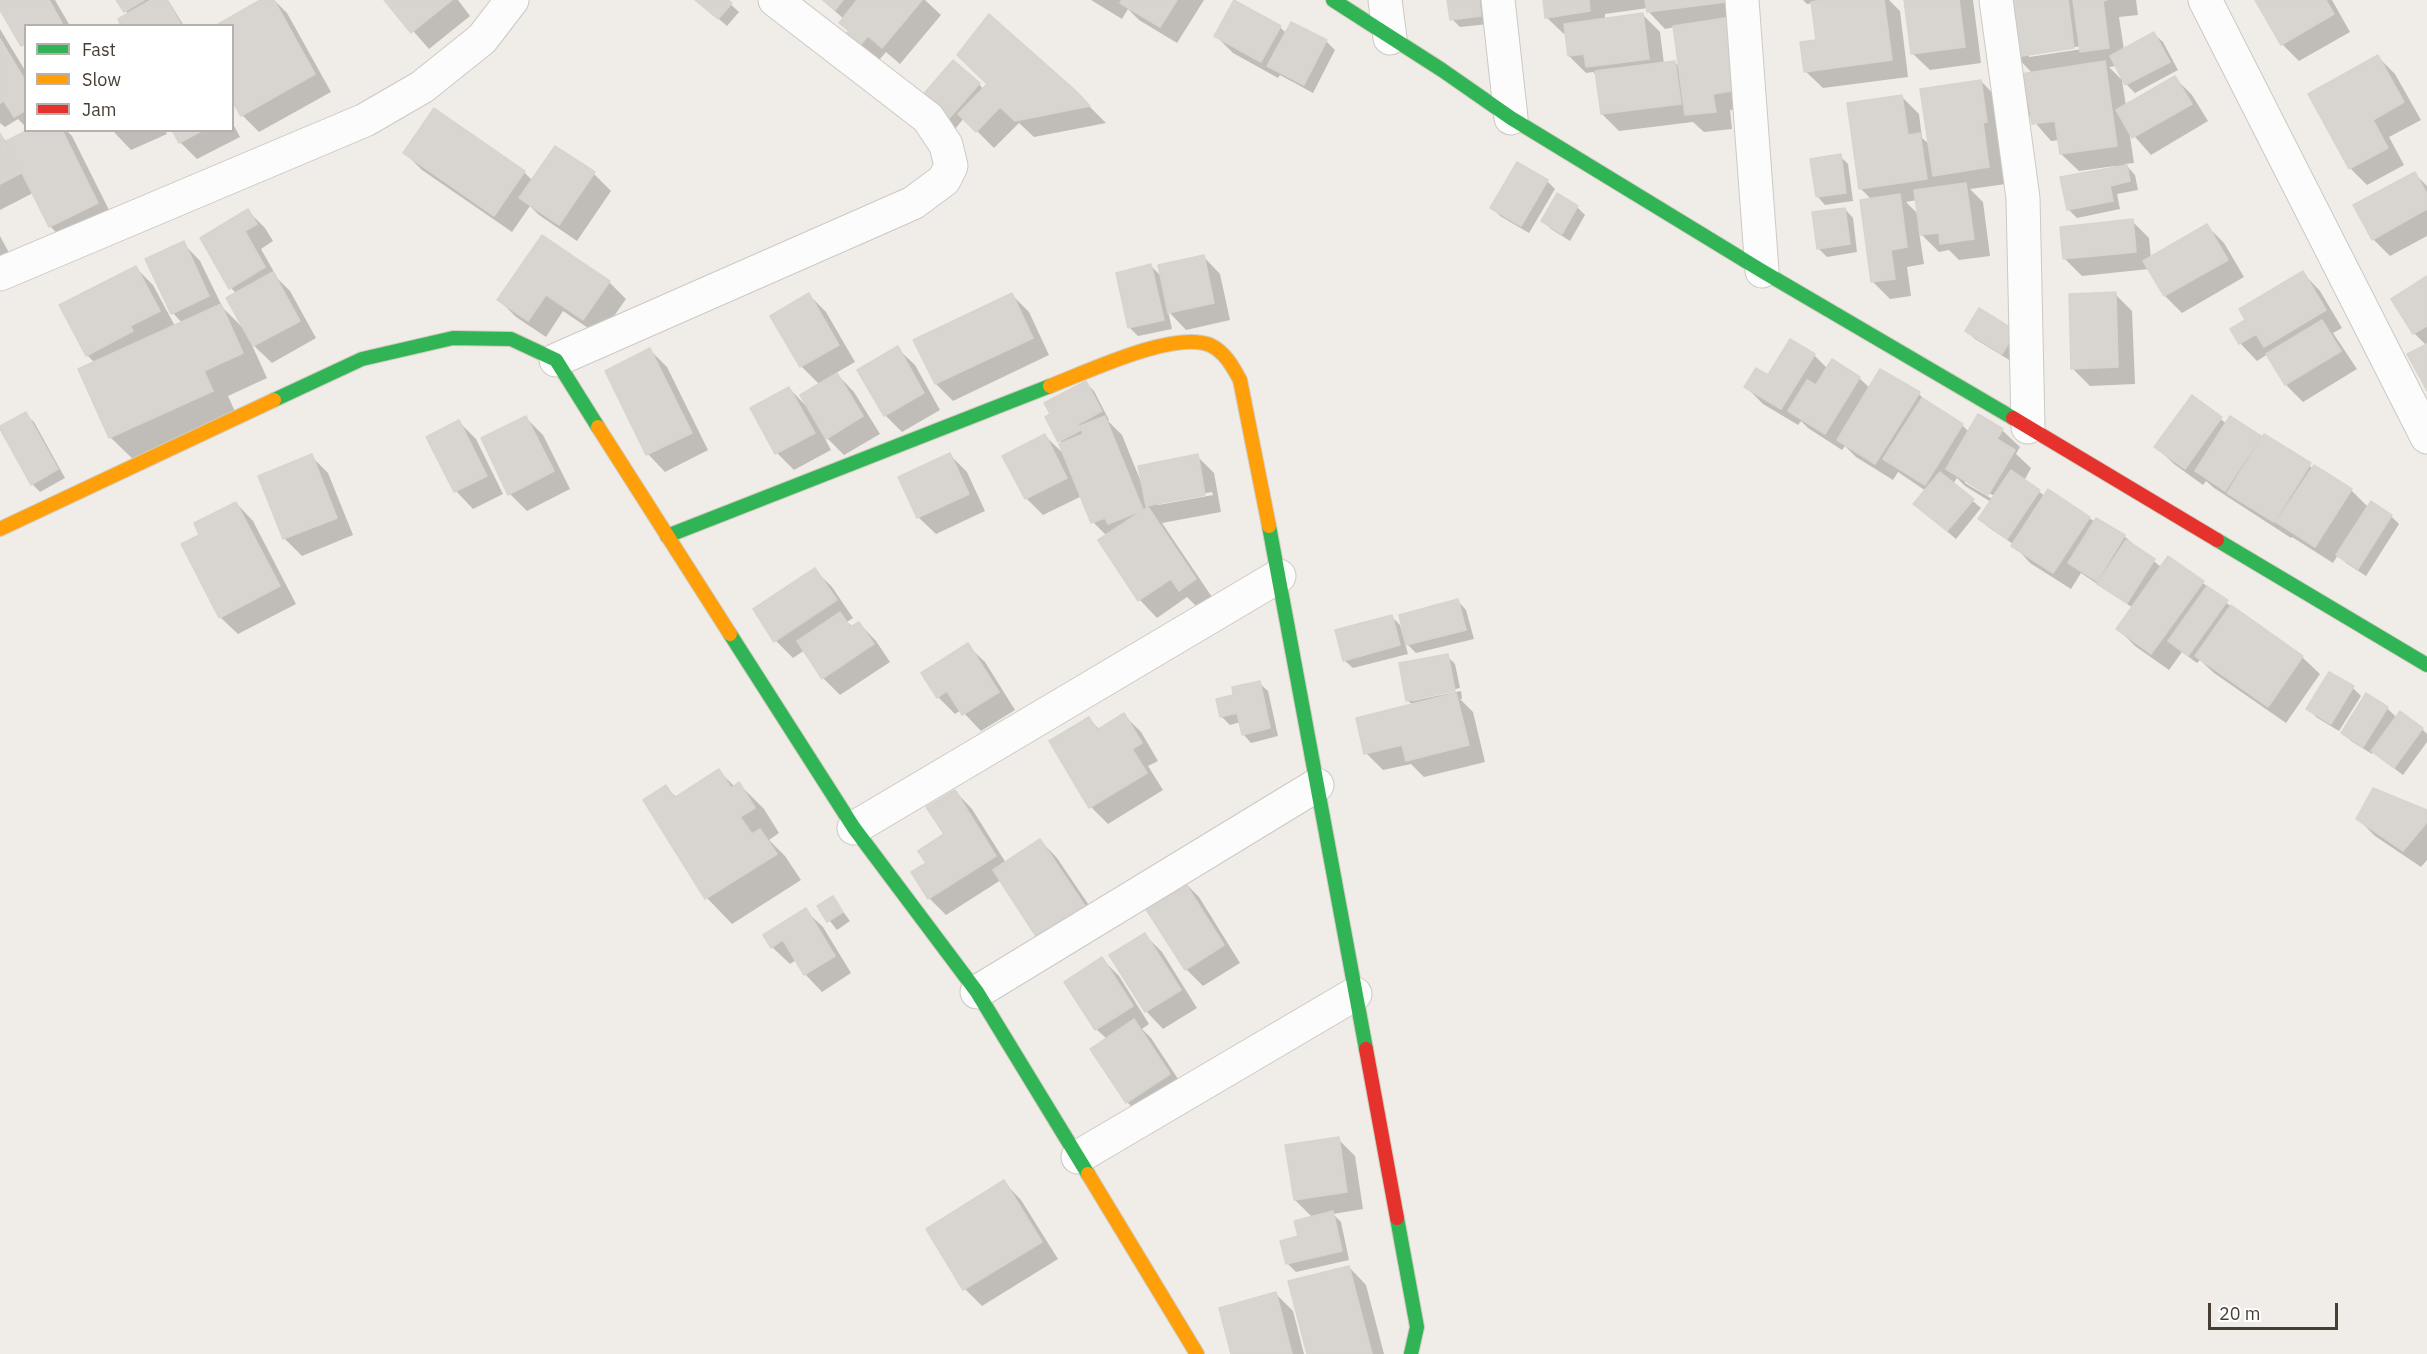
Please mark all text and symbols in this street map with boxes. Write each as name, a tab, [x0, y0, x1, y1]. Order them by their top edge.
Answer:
legend	[24, 24, 234, 132]
text: Fast	[82, 38, 116, 61]
text: Slow	[82, 68, 121, 91]
text: Jam	[82, 98, 117, 121]
scale bar	[2211, 1291, 2342, 1329]
text: 20 m	[2219, 1302, 2261, 1325]

